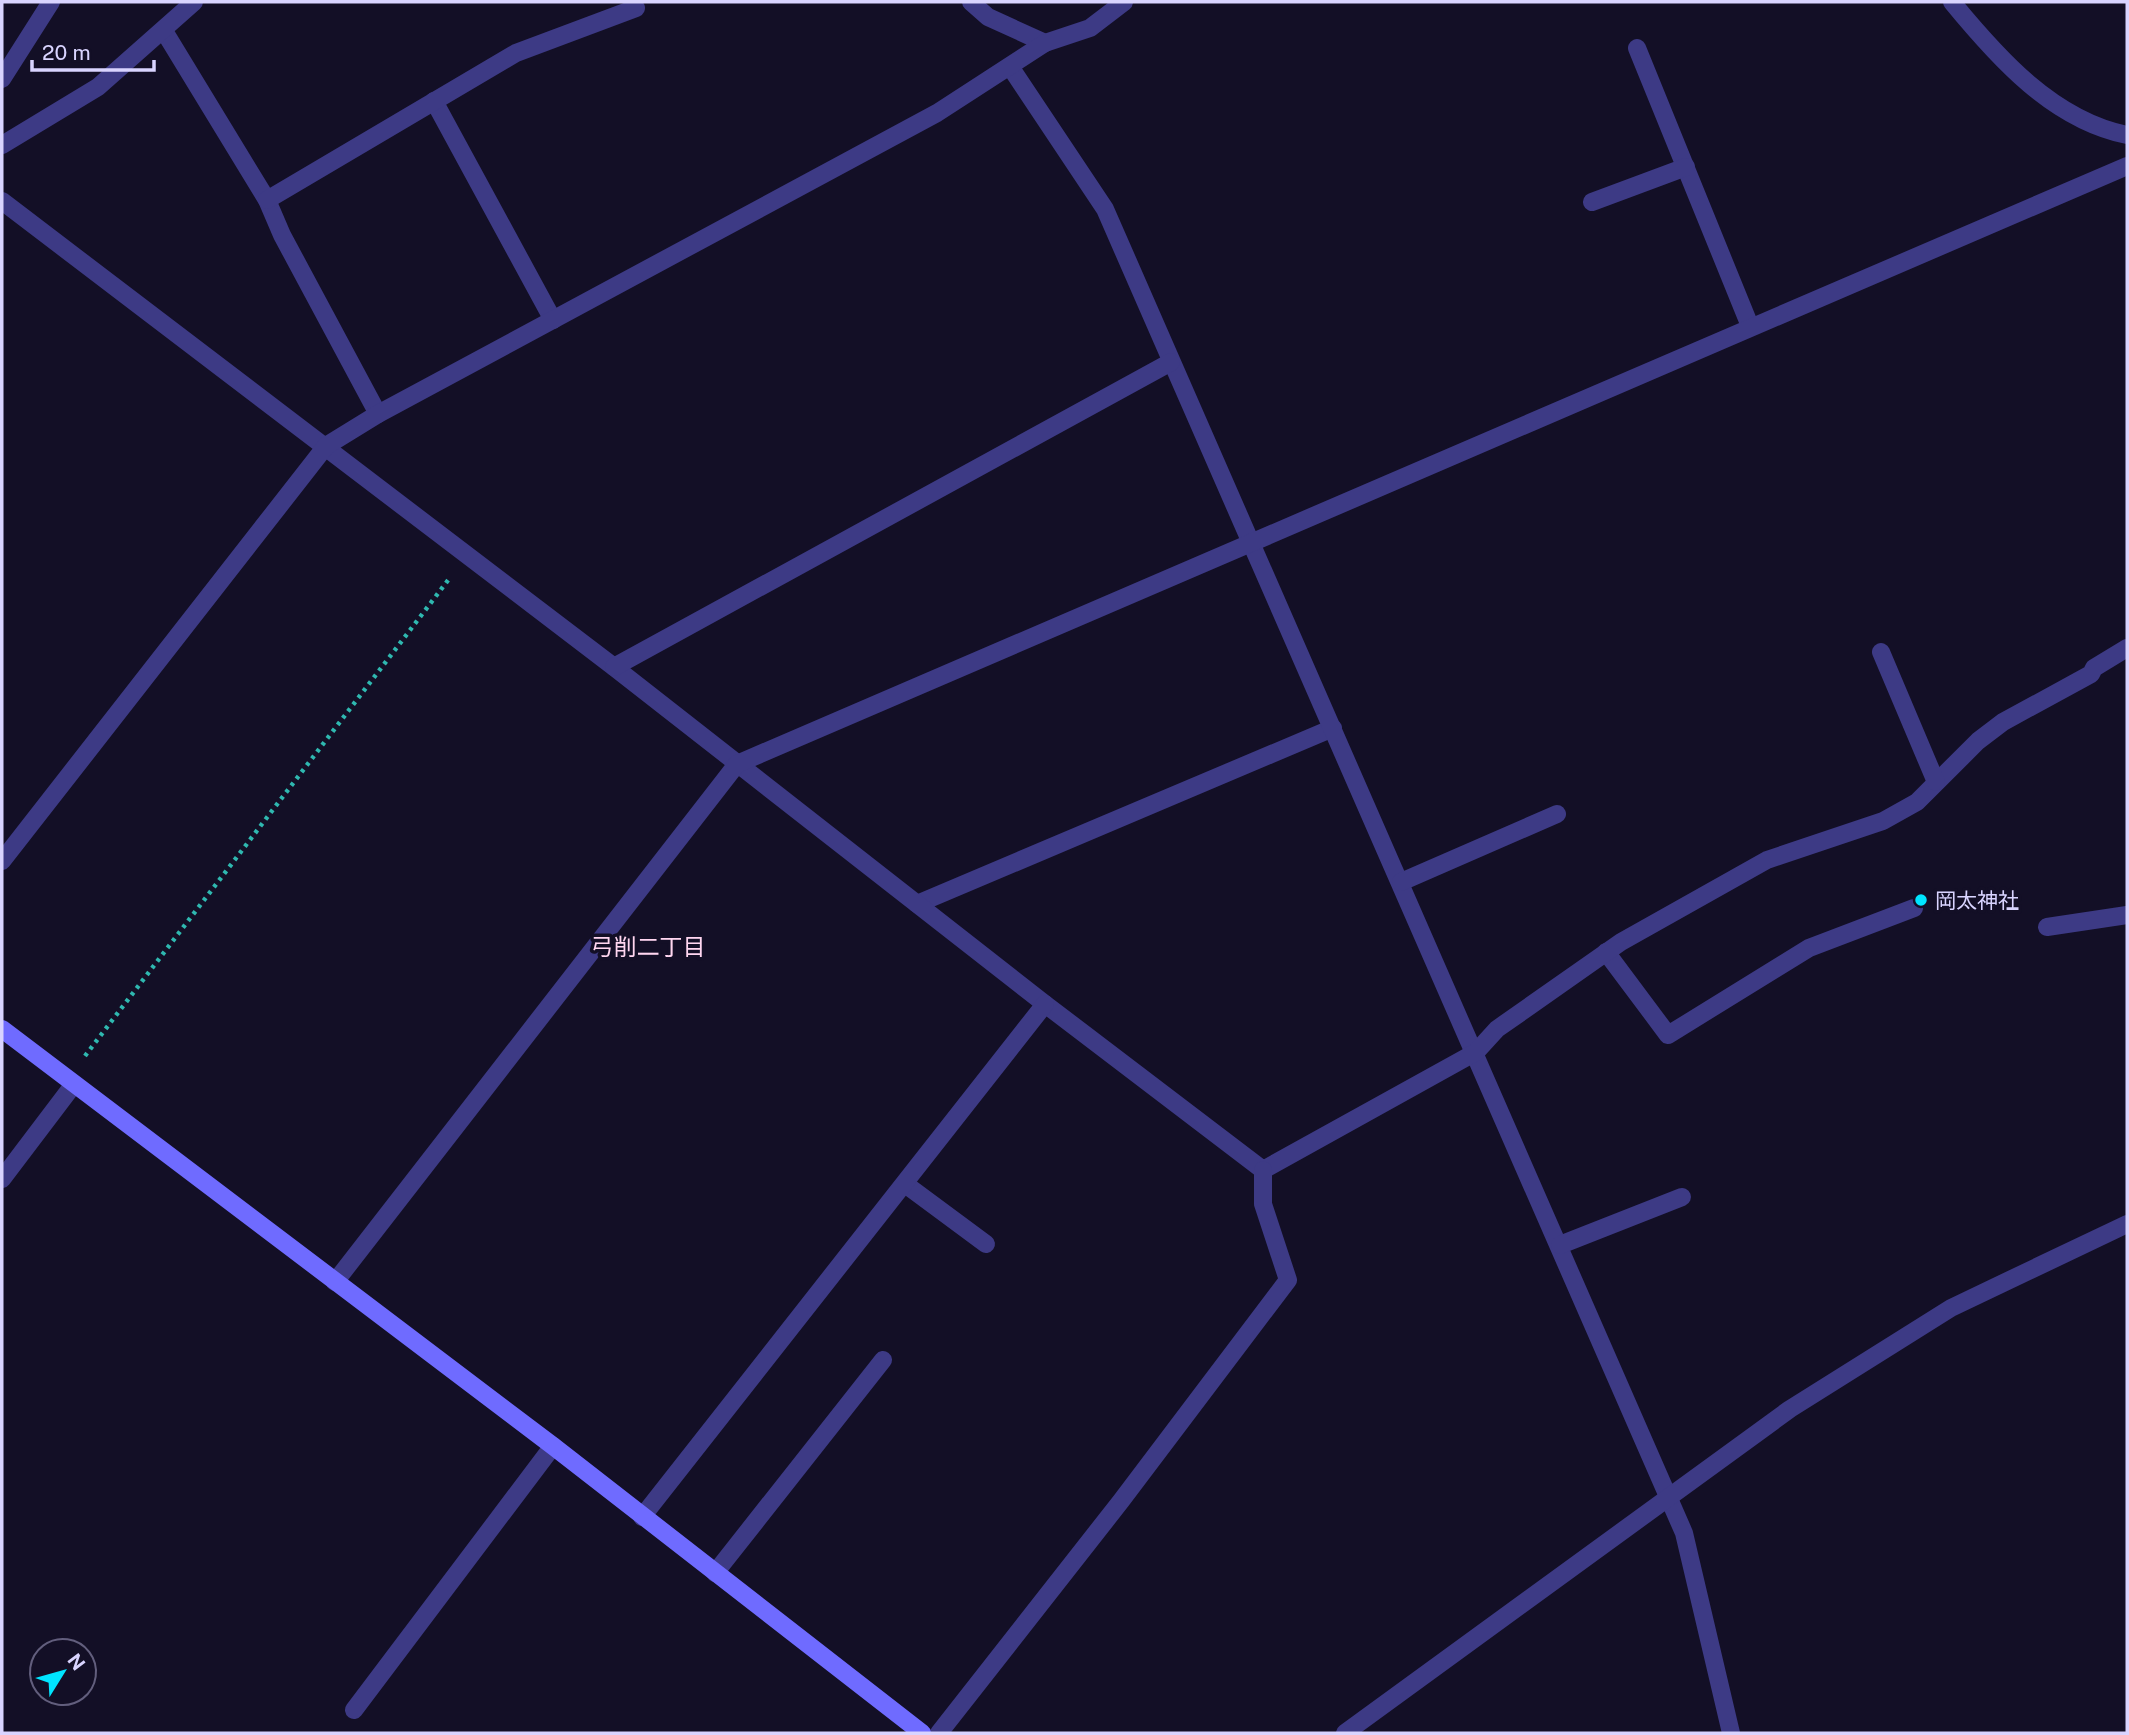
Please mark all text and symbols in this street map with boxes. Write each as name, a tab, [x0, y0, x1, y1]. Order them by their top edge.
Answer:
scale bar	[32, 28, 154, 72]
text: 20 m	[42, 40, 91, 65]
place label: 岡太神社	[1935, 888, 2019, 913]
marker: 岡太神社	[1913, 892, 1929, 908]
district label: 弓削二丁目	[591, 933, 706, 960]
north arrow	[28, 1637, 98, 1707]
text: N	[63, 1649, 90, 1674]

